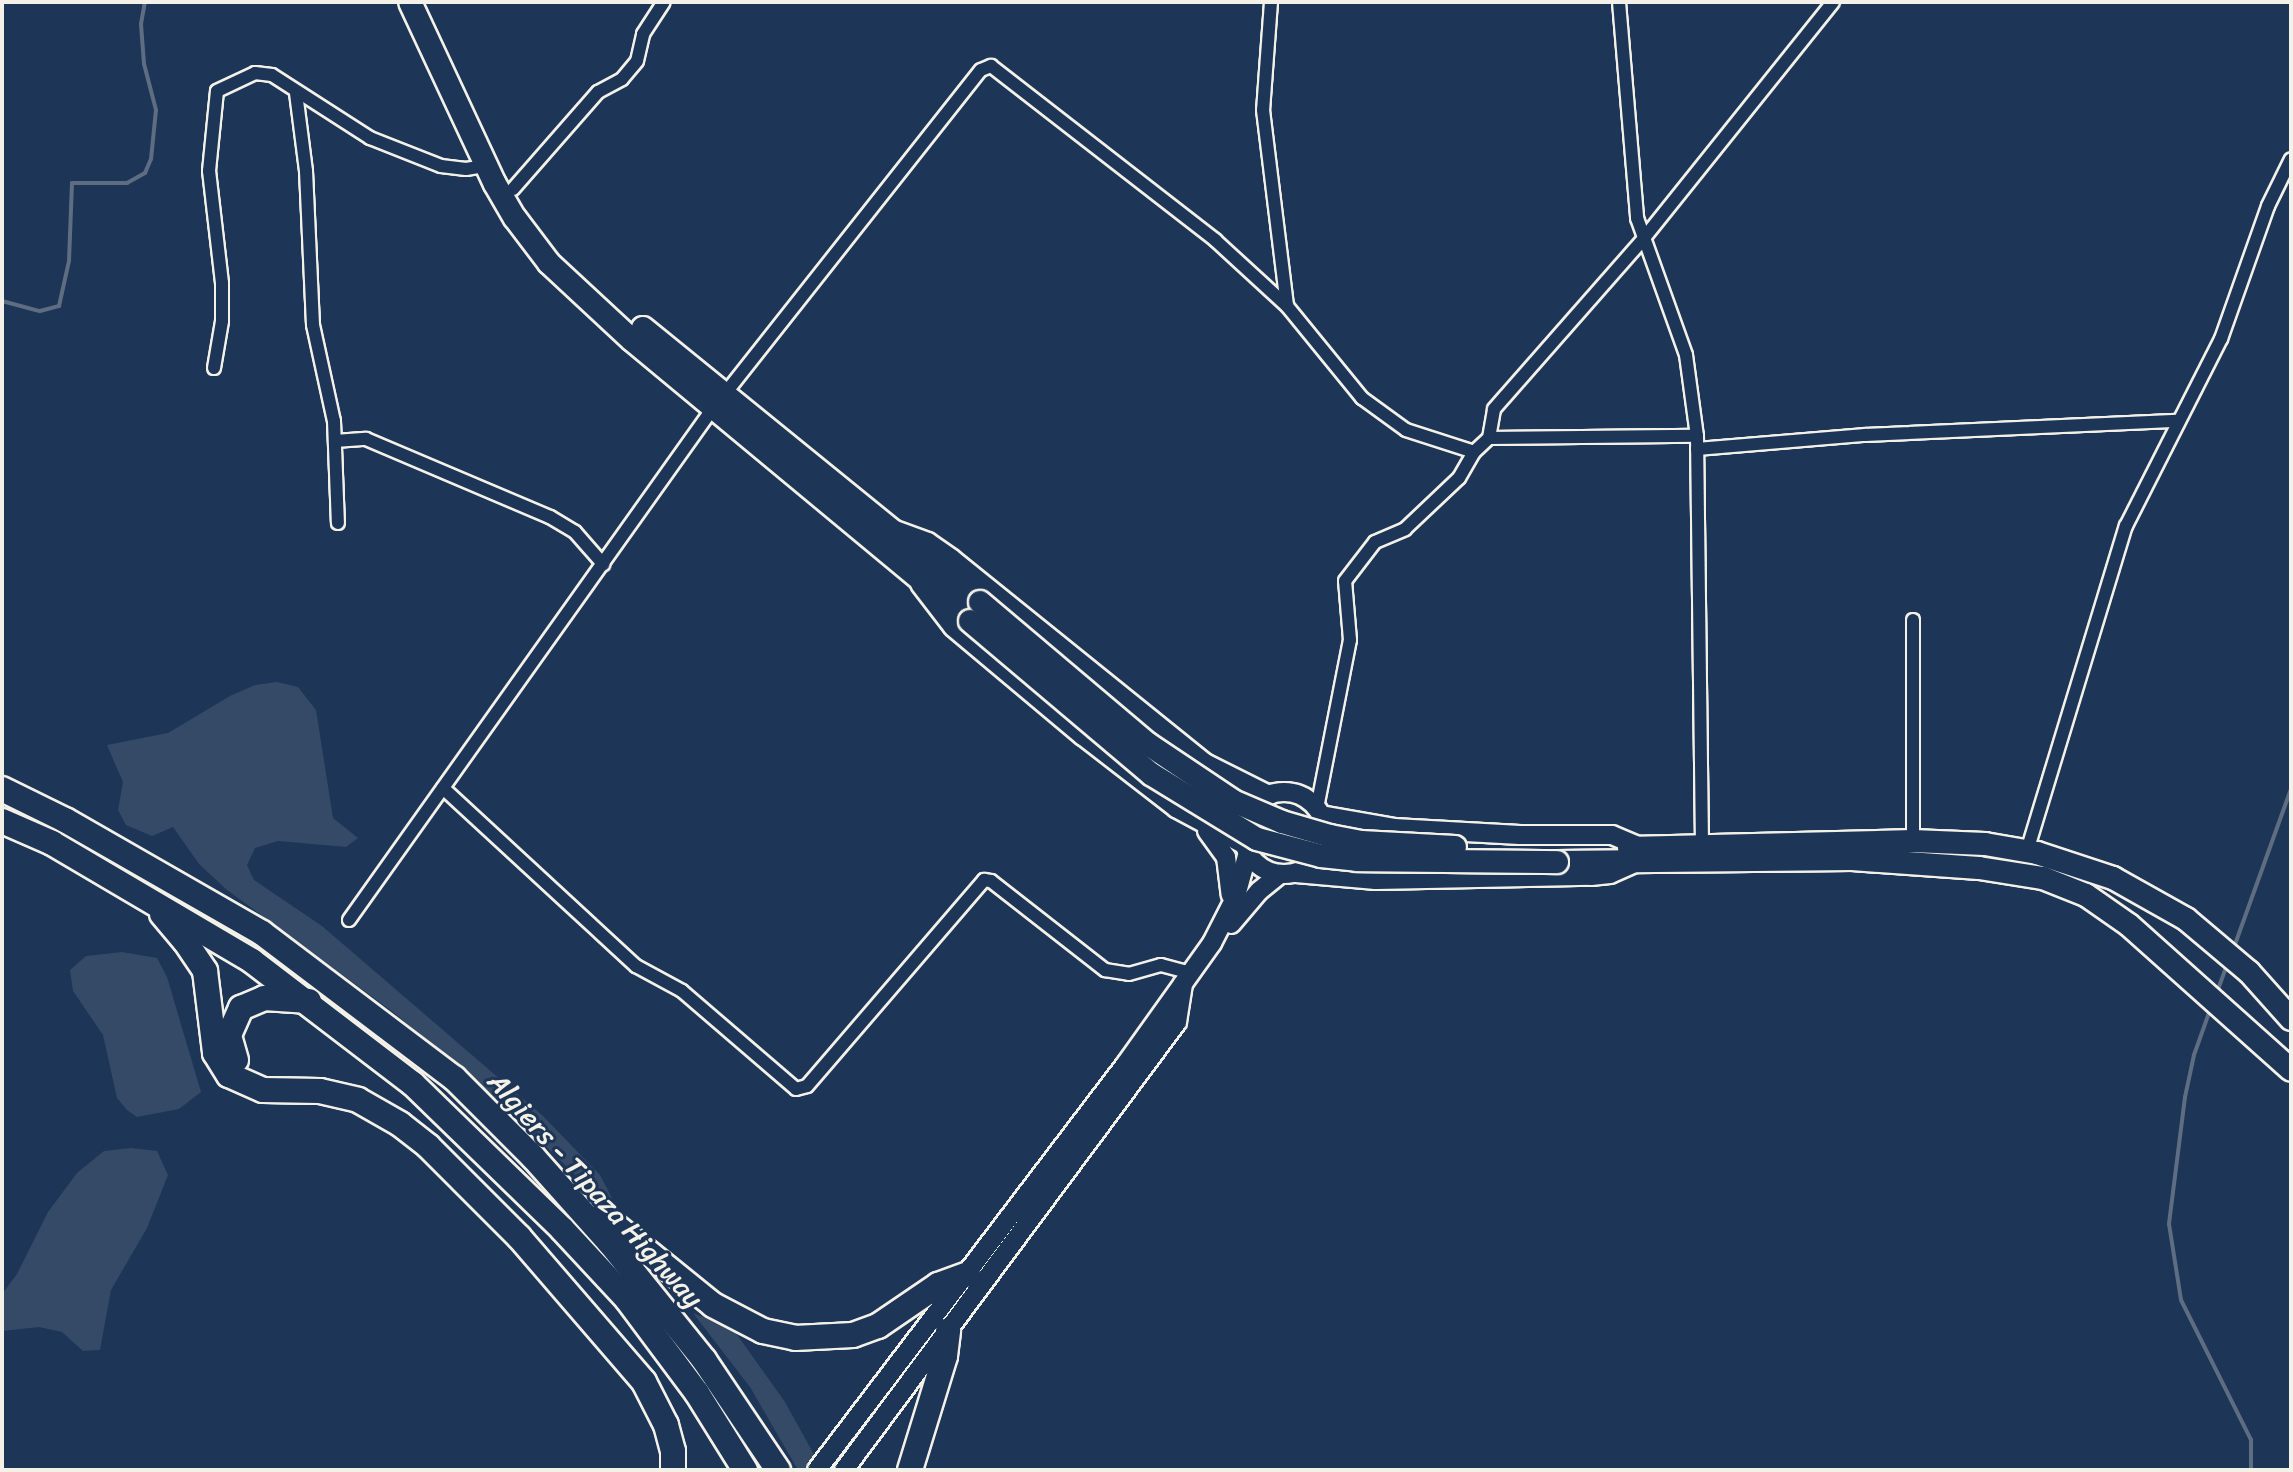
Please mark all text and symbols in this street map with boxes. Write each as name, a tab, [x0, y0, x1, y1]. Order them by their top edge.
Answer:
street label: Algiers - Tipaza Highway	[480, 1065, 710, 1315]

